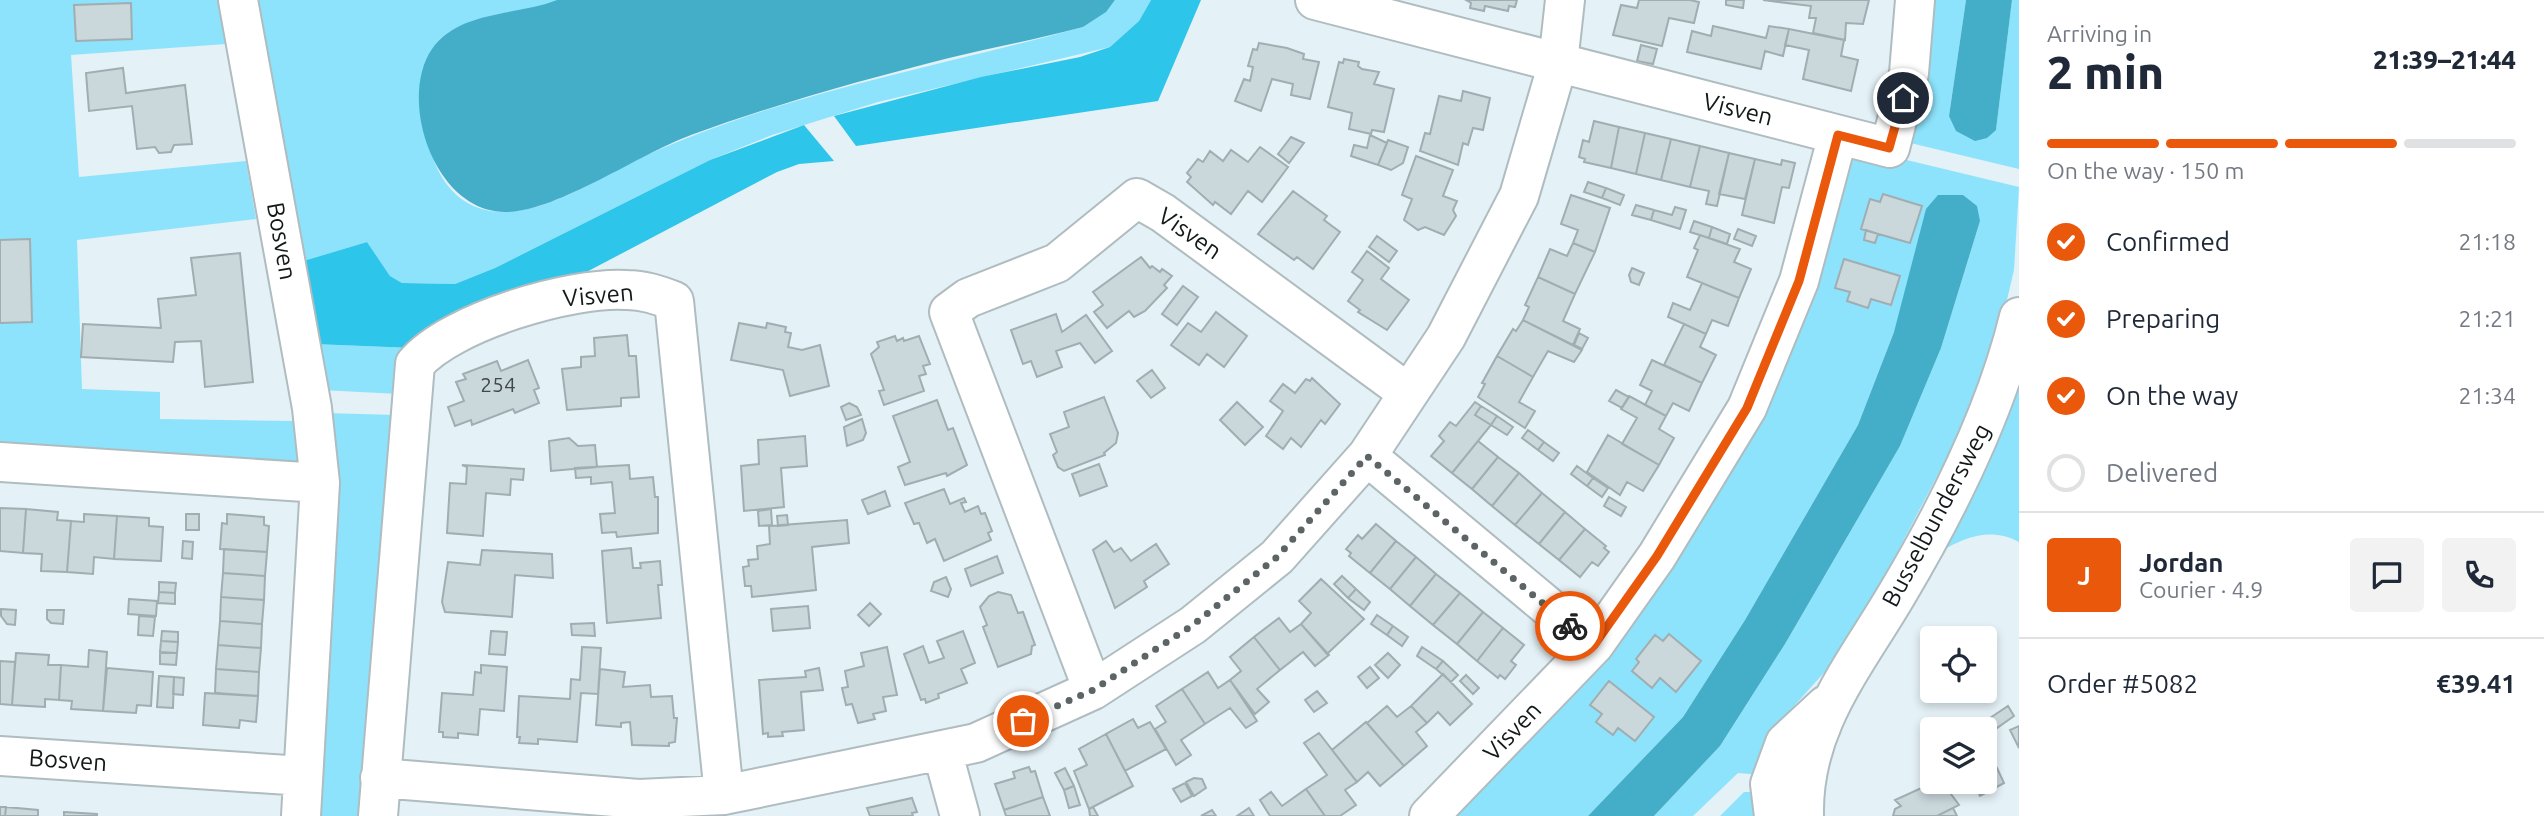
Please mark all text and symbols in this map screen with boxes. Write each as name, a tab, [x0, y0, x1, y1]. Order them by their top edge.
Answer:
text: Arriving in	[2047, 21, 2152, 46]
text: 21:39–21:44	[2373, 45, 2516, 74]
text: 2 min	[2047, 46, 2164, 98]
pin	[1873, 68, 1933, 128]
icon: home	[1884, 79, 1922, 117]
street label: Visven	[1700, 87, 1776, 131]
text: On the way · 150 m	[2047, 158, 2244, 183]
street label: Bosven	[262, 200, 302, 282]
street label: Visven	[1153, 202, 1227, 264]
icon: check	[2047, 223, 2085, 261]
text: Confirmed	[2106, 227, 2230, 256]
text: 21:18	[2458, 229, 2516, 254]
street label: Visven	[562, 278, 634, 312]
icon: check	[2047, 300, 2085, 338]
text: Preparing	[2106, 304, 2220, 333]
text: 21:21	[2458, 306, 2516, 331]
house number: 254	[480, 372, 516, 396]
icon: check	[2047, 377, 2085, 415]
text: On the way	[2106, 381, 2238, 410]
text: 21:34	[2458, 383, 2516, 408]
street label: Busselbundersweg	[1876, 419, 1996, 611]
text: Delivered	[2106, 458, 2218, 487]
button: chat	[2350, 538, 2424, 612]
button: phone	[2442, 538, 2516, 612]
text: Jordan	[2139, 548, 2224, 577]
text: J	[2077, 561, 2091, 590]
text: Courier · 4.9	[2139, 577, 2263, 602]
courier	[1535, 591, 1605, 661]
icon: bike	[1551, 607, 1589, 645]
map controls	[1920, 626, 1997, 794]
button: locate	[1920, 626, 1997, 703]
text: Order #5082	[2047, 669, 2198, 698]
text: €39.41	[2436, 669, 2516, 698]
pin	[993, 691, 1053, 751]
street label: Visven	[1478, 696, 1546, 766]
icon: bag	[1004, 702, 1042, 740]
button: layers	[1920, 717, 1997, 794]
street label: Bosven	[28, 744, 108, 776]

